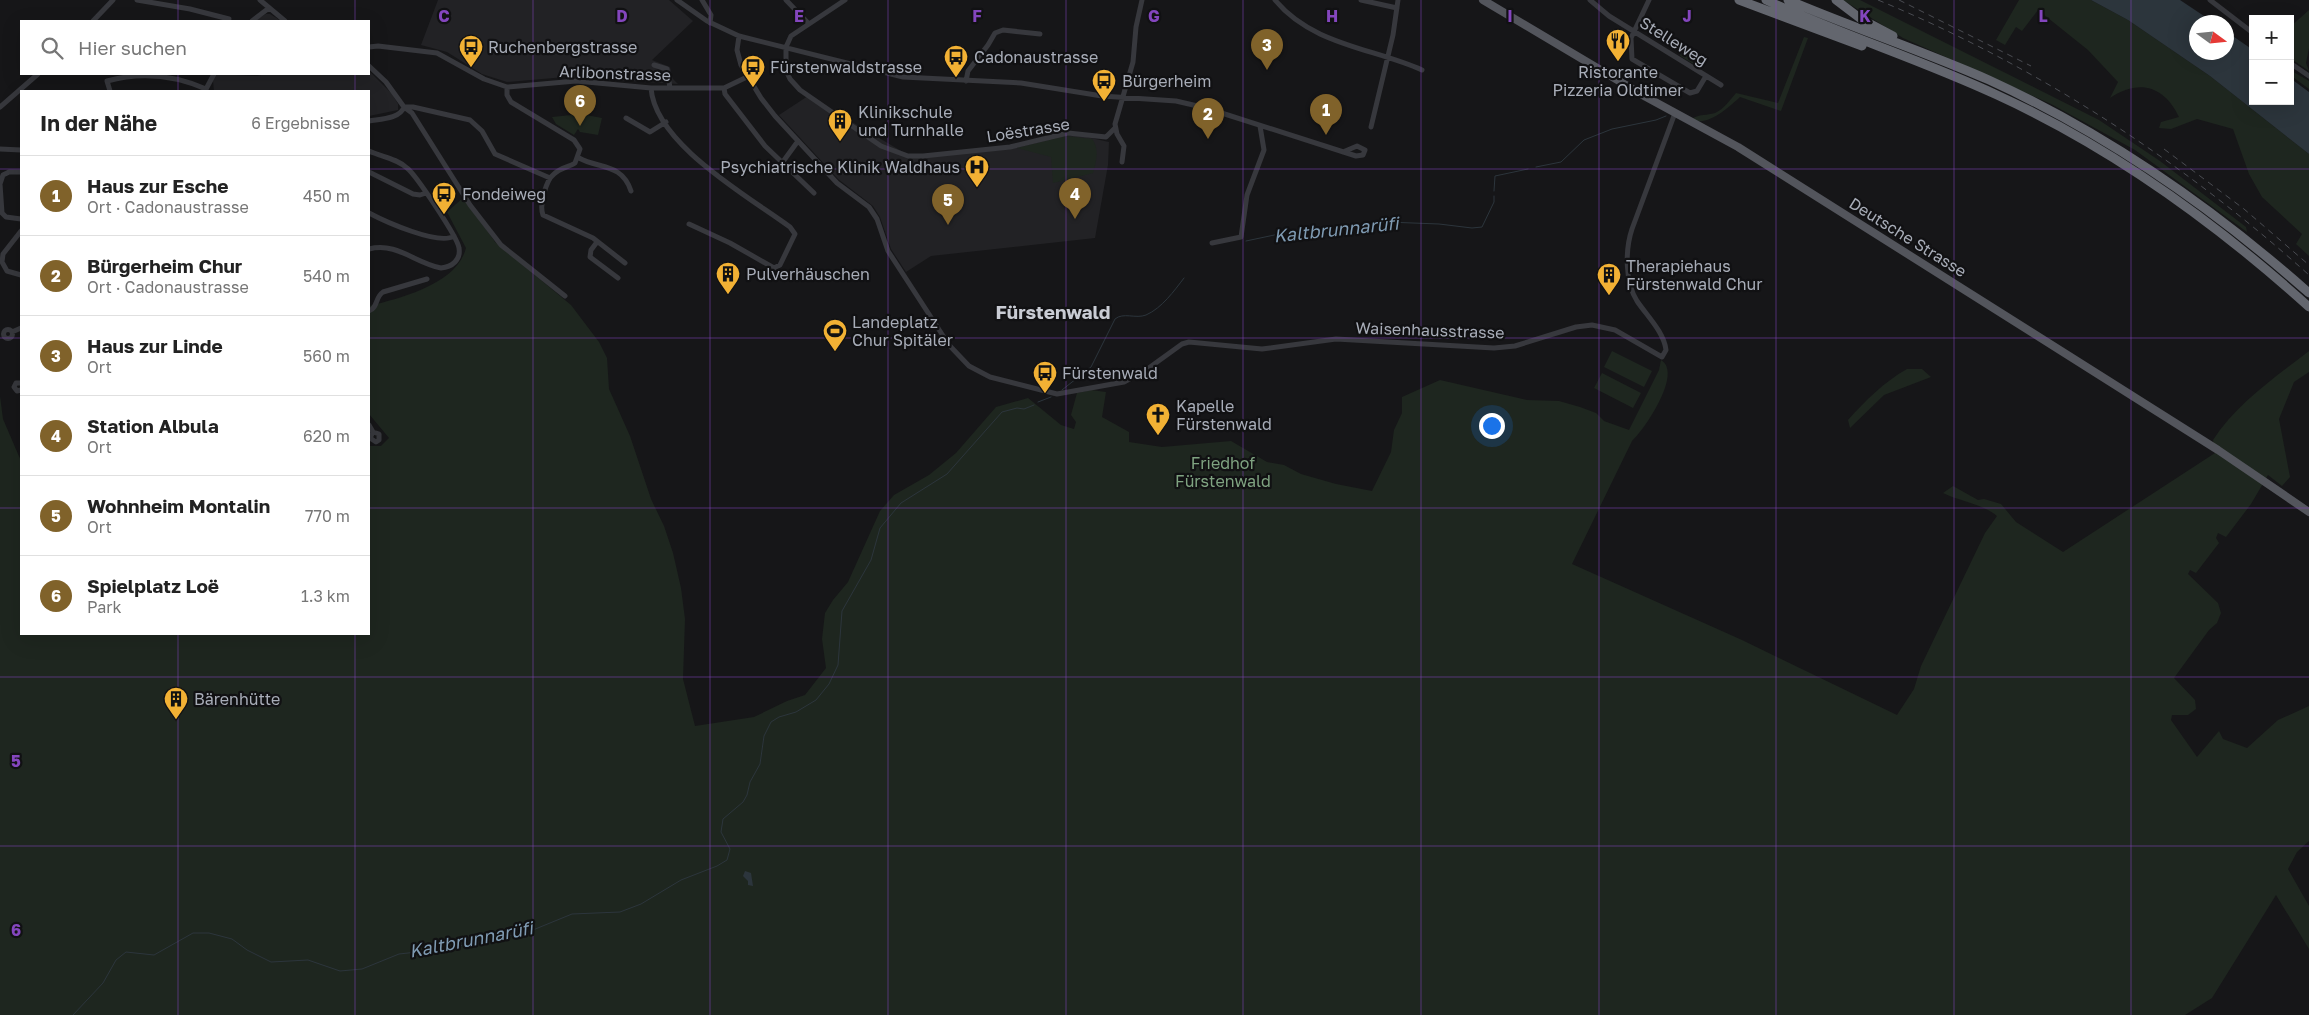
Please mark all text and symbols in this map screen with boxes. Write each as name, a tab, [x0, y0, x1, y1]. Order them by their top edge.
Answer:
text: C	[438, 6, 450, 26]
text: D	[616, 6, 628, 26]
text: E	[794, 6, 804, 26]
text: F	[972, 6, 982, 26]
text: G	[1148, 6, 1160, 26]
text: H	[1326, 6, 1338, 26]
text: I	[1507, 6, 1513, 26]
text: J	[1682, 6, 1692, 26]
text: K	[1859, 6, 1871, 26]
text: L	[2038, 6, 2048, 26]
street label: Stelleweg	[1636, 12, 1712, 70]
north arrow	[2189, 15, 2234, 60]
map controls	[2249, 15, 2294, 105]
button: +	[2249, 15, 2294, 60]
search box	[20, 20, 370, 75]
restaurant icon: Ristorante Pizzeria Oldtimer	[1605, 28, 1631, 62]
pin: 3	[1251, 29, 1283, 70]
icon: search	[38, 34, 66, 62]
bus stop icon: Ruchenbergstrasse	[458, 34, 484, 68]
text: Hier suchen	[78, 36, 187, 59]
place label: Ruchenbergstrasse	[488, 37, 637, 57]
bus stop icon: Cadonaustrasse	[943, 44, 969, 78]
place label: Cadonaustrasse	[974, 47, 1098, 67]
bus stop icon: Fürstenwaldstrasse	[740, 54, 766, 88]
place label: Fürstenwaldstrasse	[770, 57, 922, 77]
button: −	[2249, 60, 2294, 105]
street label: Arlibonstrasse	[559, 61, 671, 85]
place label: Ristorante Pizzeria Oldtimer	[1552, 62, 1684, 100]
bus stop icon: Bürgerheim	[1091, 68, 1117, 102]
place label: Bürgerheim	[1122, 71, 1211, 91]
pin: 6	[564, 85, 596, 126]
pin: 1	[1310, 94, 1342, 135]
pin: 2	[1192, 98, 1224, 139]
place label: Klinikschule und Turnhalle	[858, 102, 964, 140]
building icon: Klinikschule und Turnhalle	[827, 108, 853, 142]
text: In der Nähe	[40, 110, 157, 136]
text: 6 Ergebnisse	[251, 113, 350, 133]
street label: Loëstrasse	[985, 114, 1071, 146]
hospital icon: Psychiatrische Klinik Waldhaus	[964, 154, 990, 188]
place label: Psychiatrische Klinik Waldhaus	[720, 157, 960, 177]
text: Haus zur Esche	[87, 174, 228, 197]
pin: 4	[1059, 178, 1091, 219]
bus stop icon: Fondeiweg	[431, 181, 457, 215]
place label: Fondeiweg	[462, 184, 546, 204]
pin: 5	[932, 184, 964, 225]
text: 1	[52, 186, 60, 206]
text: 450 m	[303, 186, 350, 206]
street label: Deutsche Strasse	[1846, 193, 1970, 281]
text: Ort · Cadonaustrasse	[87, 197, 249, 217]
water label: Kaltbrunnarüfi	[1272, 211, 1402, 247]
text: Bürgerheim Chur	[87, 254, 242, 277]
place label: Therapiehaus Fürstenwald Chur	[1626, 256, 1762, 294]
building icon: Pulverhäuschen	[715, 261, 741, 295]
building icon: Therapiehaus Fürstenwald Chur	[1596, 262, 1622, 296]
place label: Pulverhäuschen	[746, 264, 870, 284]
text: 2	[51, 266, 61, 286]
text: 540 m	[303, 266, 350, 286]
text: Ort · Cadonaustrasse	[87, 277, 249, 297]
district label: Fürstenwald	[996, 300, 1110, 323]
place label: Landeplatz Chur Spitäler	[852, 312, 953, 350]
street label: Waisenhausstrasse	[1355, 317, 1505, 343]
sports icon: Landeplatz Chur Spitäler	[822, 318, 848, 352]
text: Haus zur Linde	[87, 334, 223, 357]
text: 3	[51, 346, 61, 366]
text: 560 m	[303, 346, 350, 366]
text: Ort	[87, 357, 112, 377]
bus stop icon: Fürstenwald	[1032, 360, 1058, 394]
place label: Fürstenwald	[1062, 363, 1158, 383]
place label: Kapelle Fürstenwald	[1176, 396, 1272, 434]
church icon: Kapelle Fürstenwald	[1145, 402, 1171, 436]
your location	[1479, 413, 1505, 439]
text: Station Albula	[87, 414, 219, 437]
text: 4	[51, 426, 61, 446]
text: 620 m	[303, 426, 350, 446]
text: Ort	[87, 437, 112, 457]
park label: Friedhof Fürstenwald	[1175, 453, 1271, 491]
text: Wohnheim Montalin	[87, 494, 270, 517]
text: 5	[51, 506, 61, 526]
text: 770 m	[305, 506, 350, 526]
text: Ort	[87, 517, 112, 537]
text: Spielplatz Loë	[87, 574, 219, 597]
text: 6	[51, 586, 61, 606]
text: 1.3 km	[301, 586, 350, 606]
text: Park	[87, 597, 122, 617]
building icon: Bärenhütte	[163, 686, 189, 720]
place label: Bärenhütte	[194, 689, 280, 709]
text: 5	[11, 751, 21, 771]
water label: Kaltbrunnarüfi	[407, 916, 537, 962]
text: 6	[11, 920, 21, 940]

